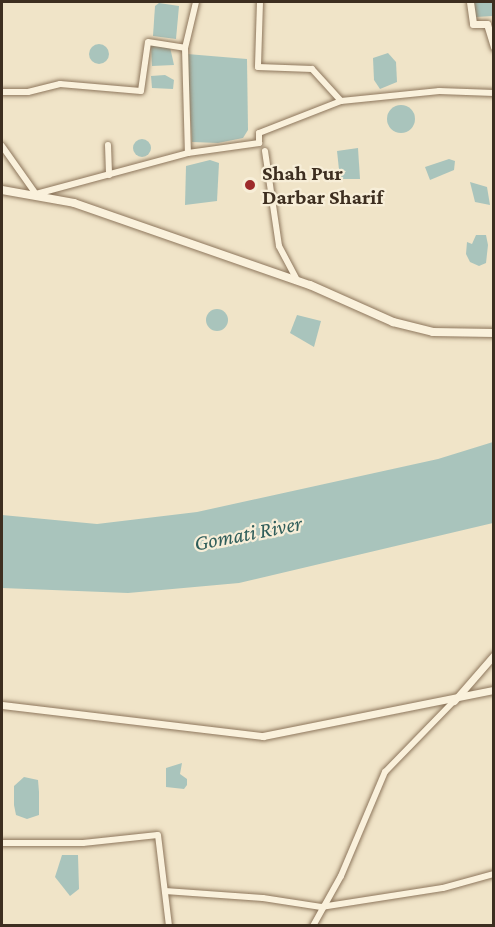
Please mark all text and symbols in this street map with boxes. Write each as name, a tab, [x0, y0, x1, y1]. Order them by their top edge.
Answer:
place label: Shah Pur Darbar Sharif	[262, 160, 383, 210]
marker: Shah Pur Darbar Sharif	[243, 178, 257, 192]
water label: Gomati River	[192, 510, 304, 556]

